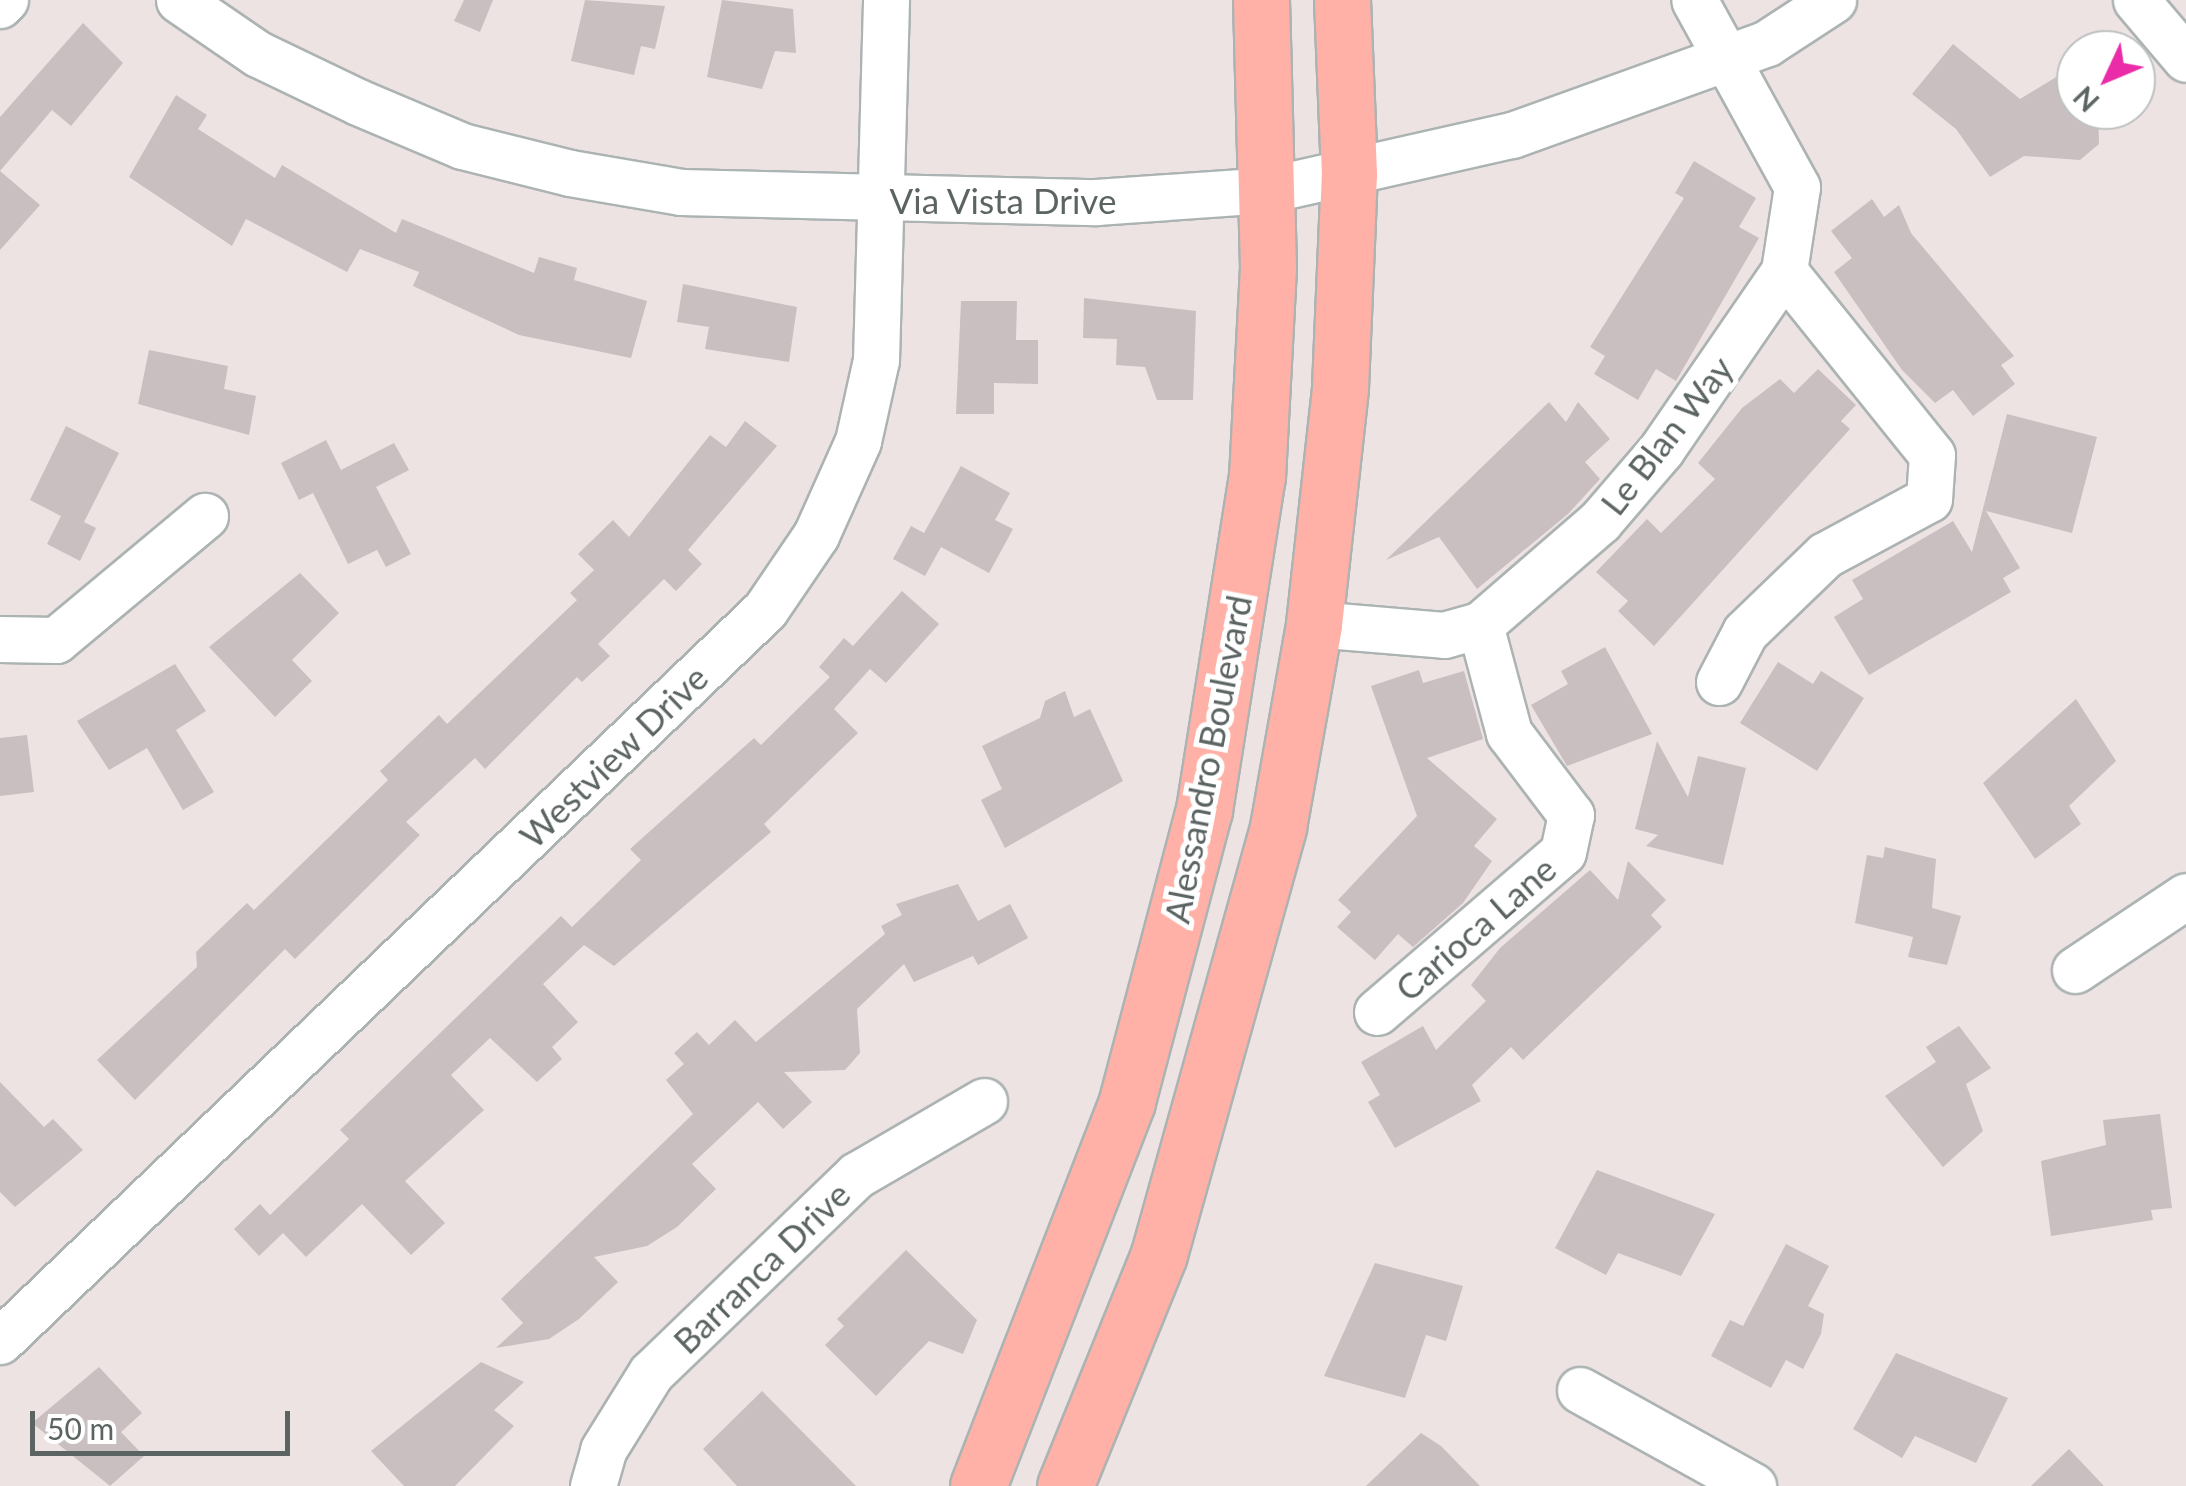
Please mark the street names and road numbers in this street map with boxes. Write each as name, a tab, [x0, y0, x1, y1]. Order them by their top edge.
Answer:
street label: Via Vista Drive	[889, 179, 1117, 221]
street label: Le Blan Way	[1591, 347, 1741, 523]
street label: Alessandro Boulevard	[1155, 592, 1259, 926]
street label: Westview Drive	[510, 656, 716, 856]
street label: Carioca Lane	[1386, 847, 1564, 1009]
street label: Barranca Drive	[664, 1173, 858, 1361]

